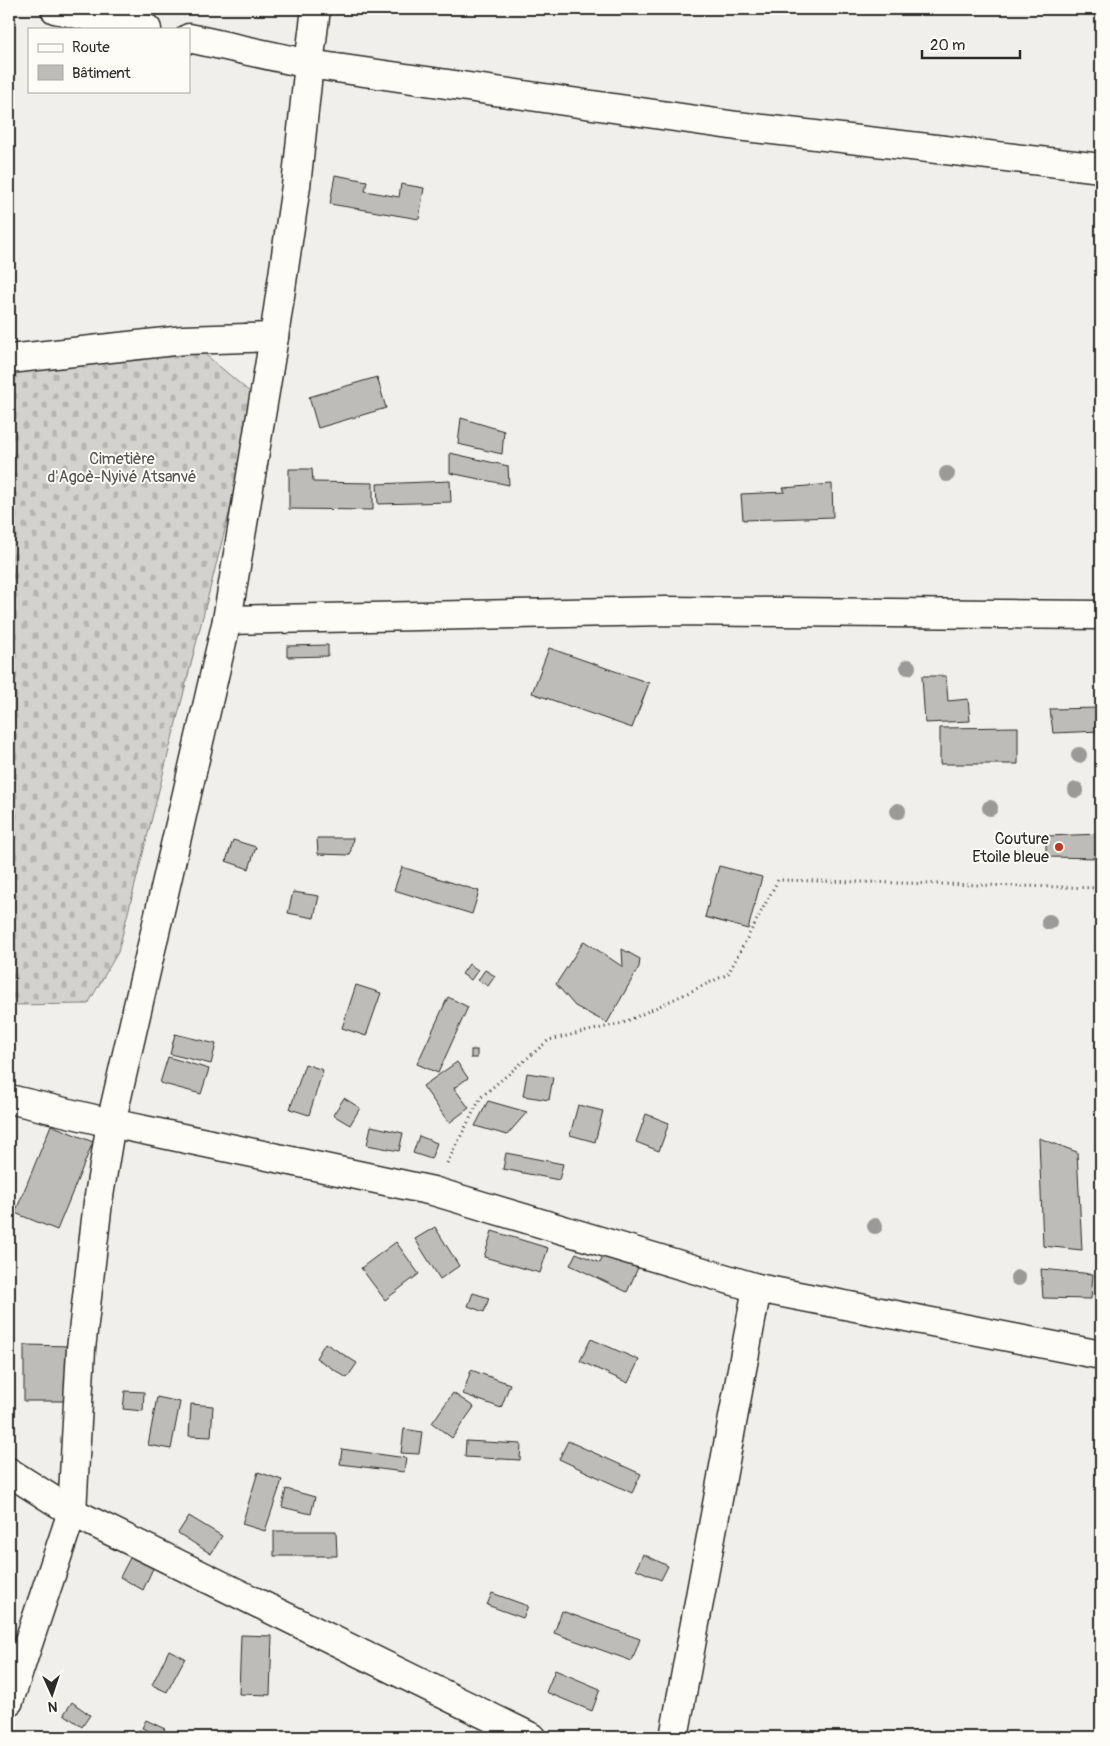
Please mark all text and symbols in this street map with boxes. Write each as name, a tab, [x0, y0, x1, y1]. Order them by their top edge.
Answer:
legend	[28, 28, 190, 92]
scale bar	[922, 28, 1020, 60]
text: 20 m	[930, 36, 965, 55]
text: Route	[72, 38, 110, 57]
text: Bâtiment	[72, 64, 132, 83]
park label: Cimetière d'Agoè-Nyivé Atsanvé	[47, 449, 197, 487]
place label: Couture Etoile bleue	[972, 829, 1049, 867]
marker: Couture Etoile bleue	[1053, 841, 1065, 853]
north arrow	[28, 1668, 78, 1718]
text: N	[47, 1698, 58, 1715]

